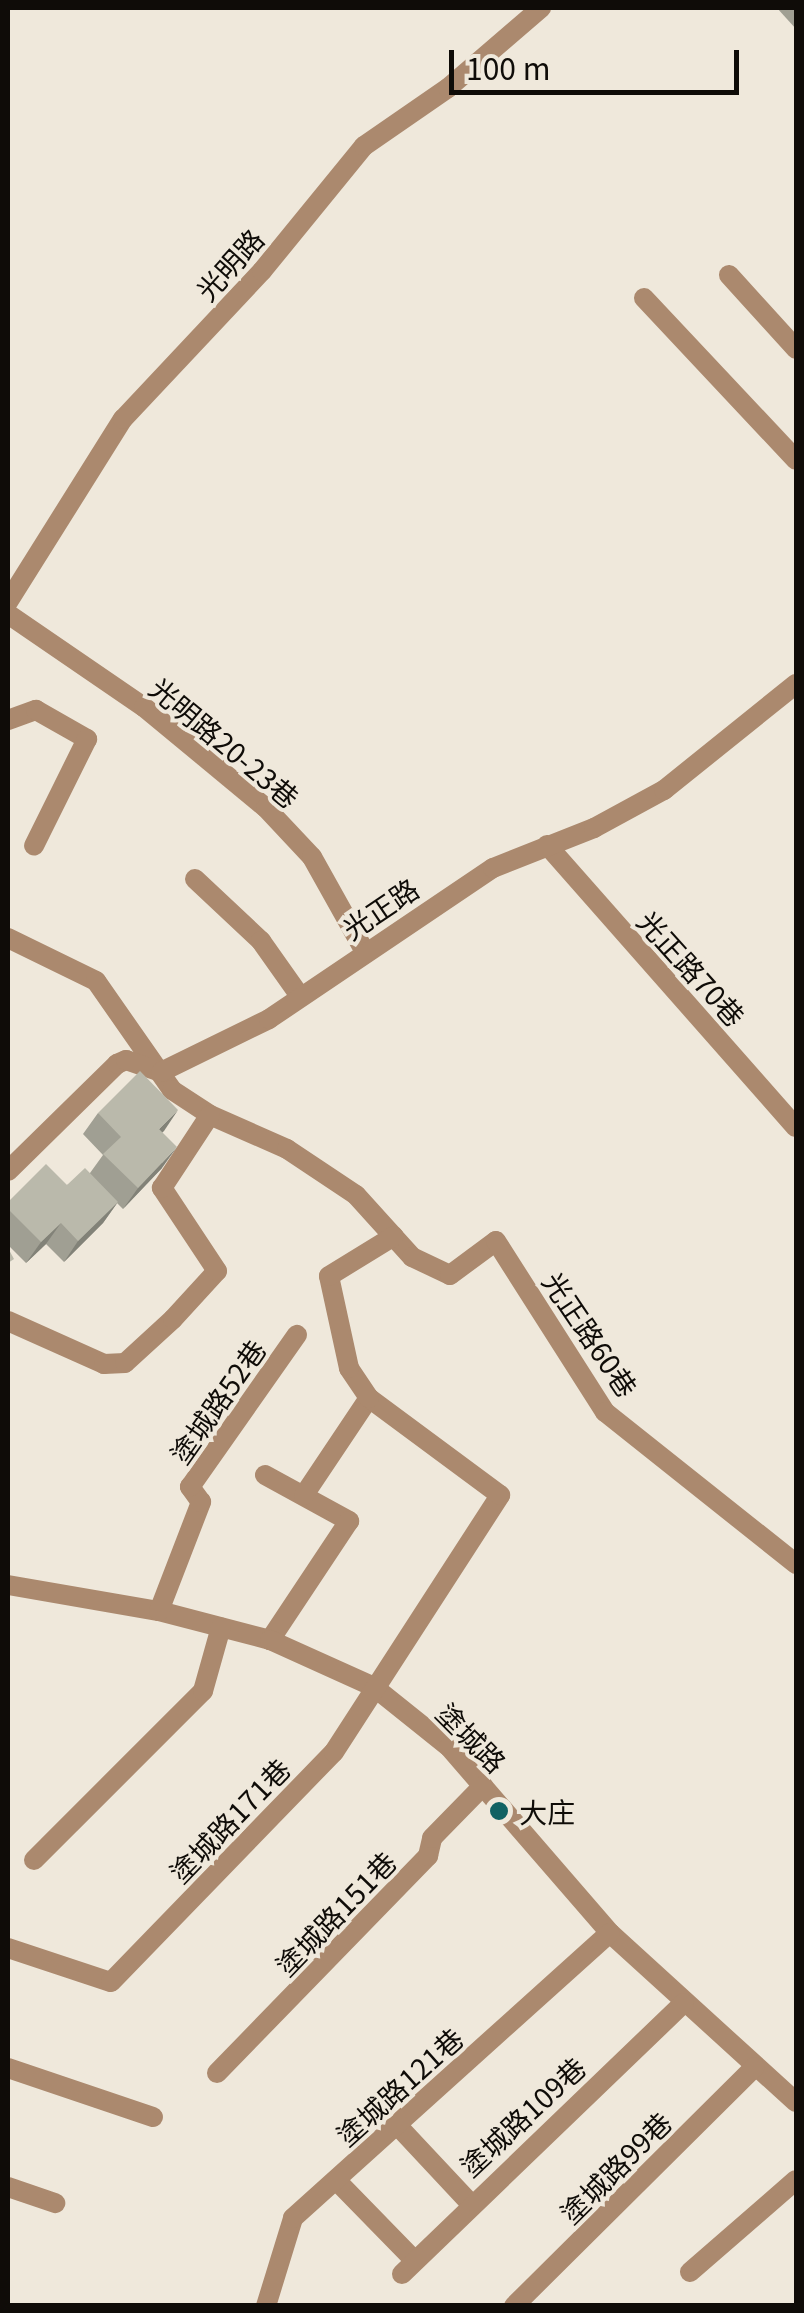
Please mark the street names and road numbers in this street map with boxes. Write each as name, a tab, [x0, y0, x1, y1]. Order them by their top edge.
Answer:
street label: 光明路	[188, 222, 270, 306]
street label: 光明路20-23巷	[144, 670, 306, 814]
street label: 光正路	[336, 871, 424, 945]
street label: 光正路70巷	[632, 904, 752, 1032]
street label: 光正路60巷	[537, 1265, 645, 1403]
street label: 塗城路52巷	[162, 1333, 272, 1469]
street label: 塗城路	[430, 1695, 514, 1779]
street label: 塗城路171巷	[162, 1751, 296, 1889]
street label: 塗城路151巷	[268, 1844, 402, 1982]
street label: 塗城路121巷	[329, 2020, 469, 2152]
street label: 塗城路109巷	[453, 2050, 591, 2182]
street label: 塗城路99巷	[553, 2105, 677, 2229]

